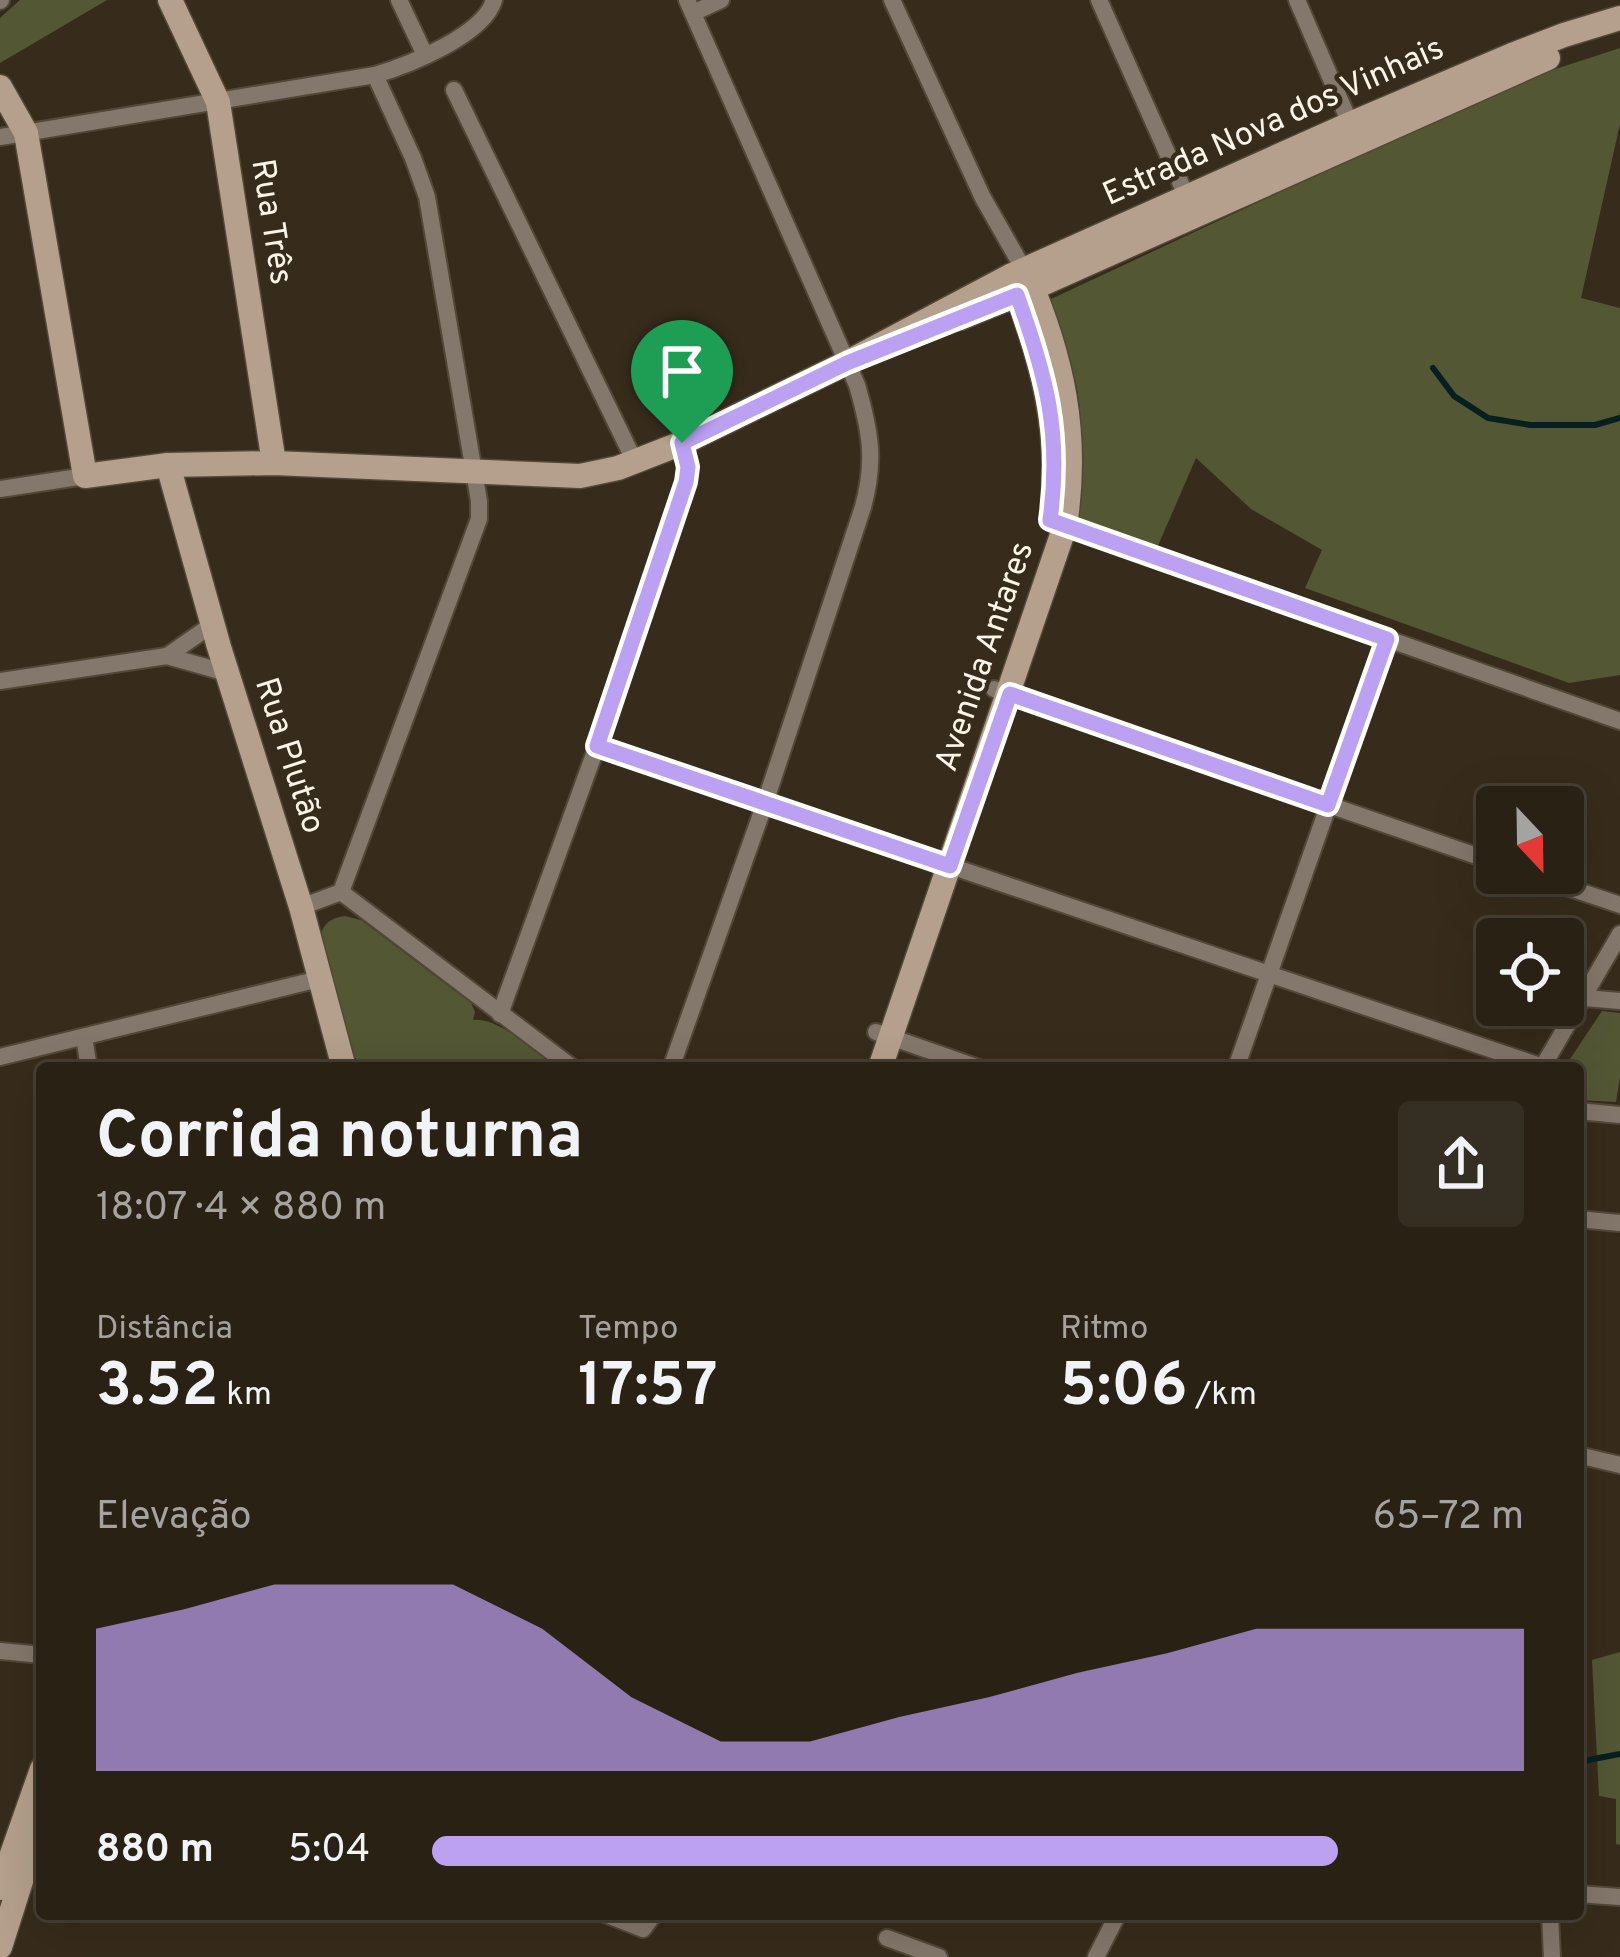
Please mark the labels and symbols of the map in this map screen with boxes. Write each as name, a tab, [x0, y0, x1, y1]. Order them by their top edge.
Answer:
street label: Estrada Nova dos Vinhais	[1097, 29, 1451, 217]
street label: Rua Três	[239, 156, 301, 288]
pin	[631, 320, 733, 443]
street label: Avenida Antares	[927, 537, 1045, 777]
street label: Rua Plutão	[243, 673, 333, 839]
north arrow	[1476, 786, 1584, 894]

